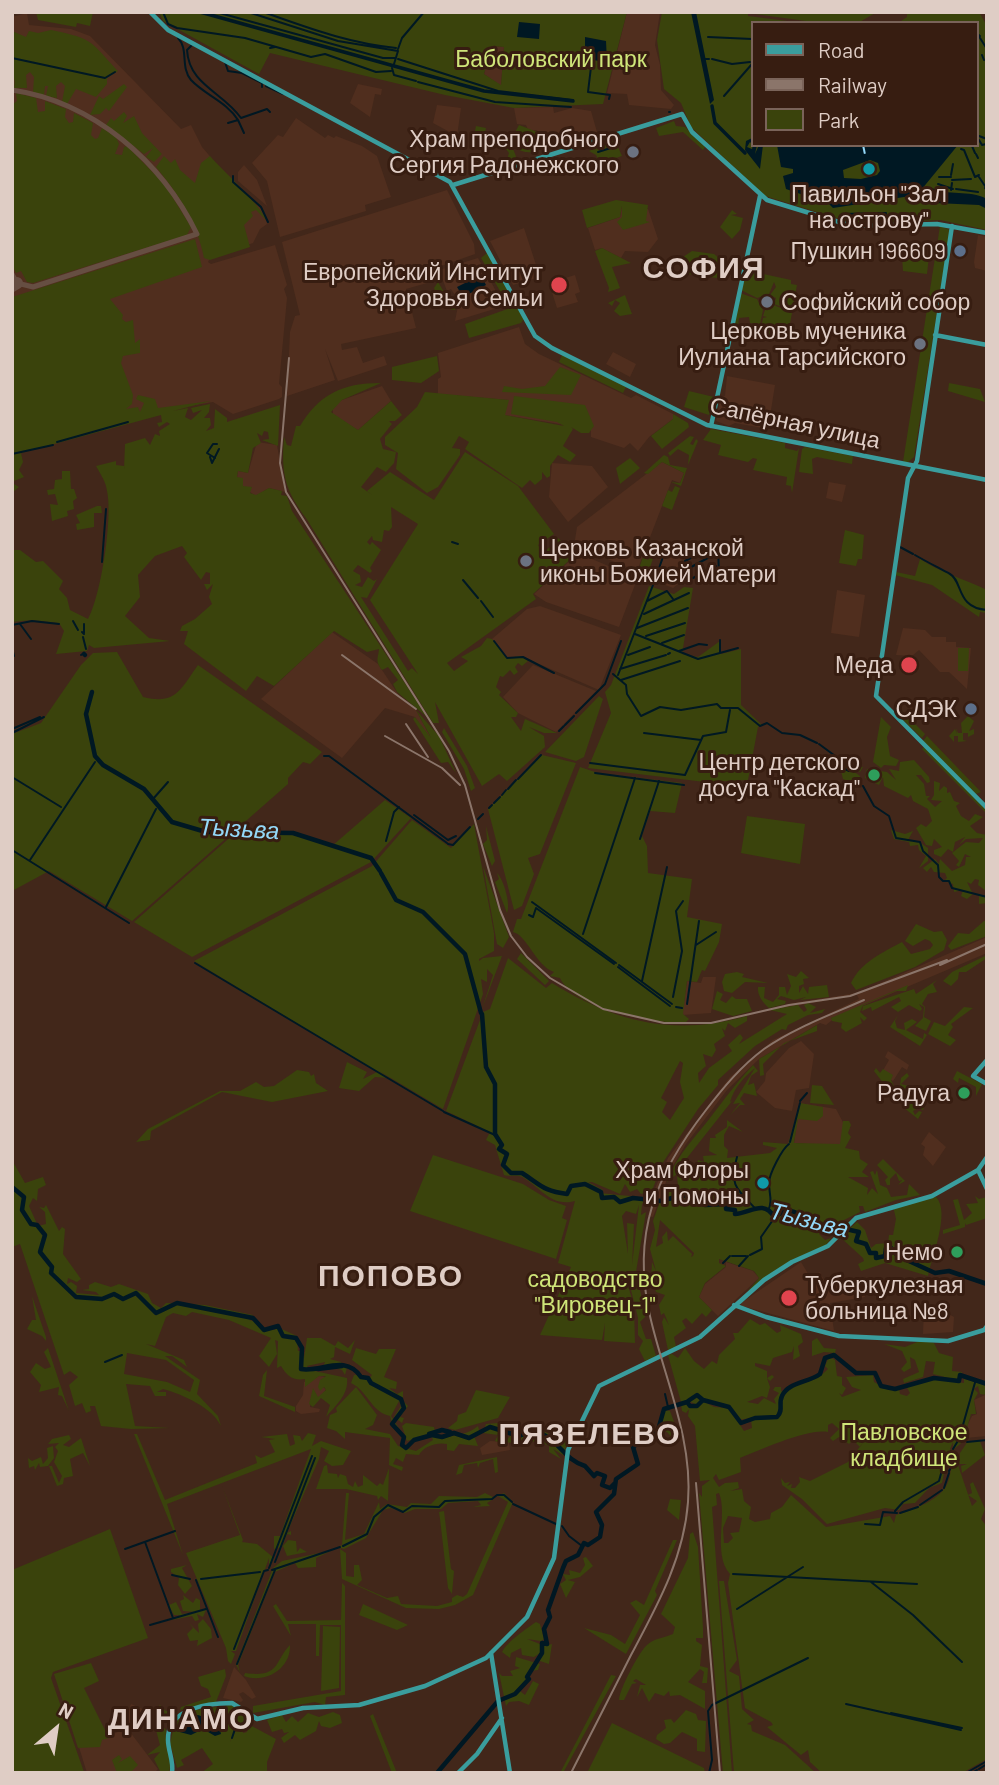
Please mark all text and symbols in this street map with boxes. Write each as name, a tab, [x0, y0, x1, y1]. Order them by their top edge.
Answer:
legend	[750, 21, 978, 147]
text: Road	[818, 37, 864, 62]
park label: Баболовский парк	[455, 45, 647, 73]
text: Railway	[818, 72, 887, 97]
text: Park	[818, 107, 859, 132]
place label: Храм преподобного Сергия Радонежского	[389, 125, 619, 179]
marker: Храм преподобного Сергия Радонежского	[625, 144, 641, 160]
marker: Павильон "Зал на острову"	[861, 161, 877, 177]
place label: Павильон "Зал на острову"	[791, 180, 947, 234]
place label: Пушкин 196609	[791, 237, 946, 265]
marker: Пушкин 196609	[952, 243, 968, 259]
district label: СОФИЯ	[643, 250, 765, 286]
place label: Европейский Институт Здоровья Семьи	[303, 258, 543, 312]
marker: Европейский Институт Здоровья Семьи	[549, 275, 569, 295]
place label: Софийский собор	[781, 288, 970, 316]
marker: Софийский собор	[759, 294, 775, 310]
place label: Церковь мученика Иулиана Тарсийского	[678, 317, 906, 371]
marker: Церковь мученика Иулиана Тарсийского	[912, 336, 928, 352]
street label: Сапёрная улица	[707, 391, 883, 455]
place label: Церковь Казанской иконы Божией Матери	[540, 534, 776, 588]
marker: Церковь Казанской иконы Божией Матери	[518, 553, 534, 569]
place label: Меда	[835, 651, 893, 679]
marker: Меда	[899, 655, 919, 675]
place label: СДЭК	[895, 695, 957, 723]
marker: СДЭК	[963, 701, 979, 717]
place label: Центр детского досуга "Каскад"	[699, 748, 860, 802]
marker: Центр детского досуга "Каскад"	[866, 767, 882, 783]
water label: Тызьва	[198, 813, 280, 845]
place label: Радуга	[877, 1079, 950, 1107]
marker: Радуга	[956, 1085, 972, 1101]
place label: Храм Флоры и Помоны	[615, 1156, 749, 1210]
marker: Храм Флоры и Помоны	[755, 1175, 771, 1191]
water label: Тызьва	[766, 1196, 852, 1244]
place label: Немо	[885, 1238, 943, 1266]
marker: Немо	[949, 1244, 965, 1260]
district label: ПОПОВО	[319, 1258, 463, 1294]
park label: садоводство "Вировец-1"	[528, 1265, 662, 1319]
place label: Туберкулезная больница №8	[805, 1271, 964, 1325]
marker: Туберкулезная больница №8	[779, 1288, 799, 1308]
district label: ПЯЗЕЛЕВО	[499, 1416, 681, 1452]
park label: Павловское кладбище	[841, 1418, 967, 1472]
north arrow	[21, 1694, 91, 1764]
text: N	[55, 1697, 78, 1723]
district label: ДИНАМО	[108, 1701, 254, 1737]

